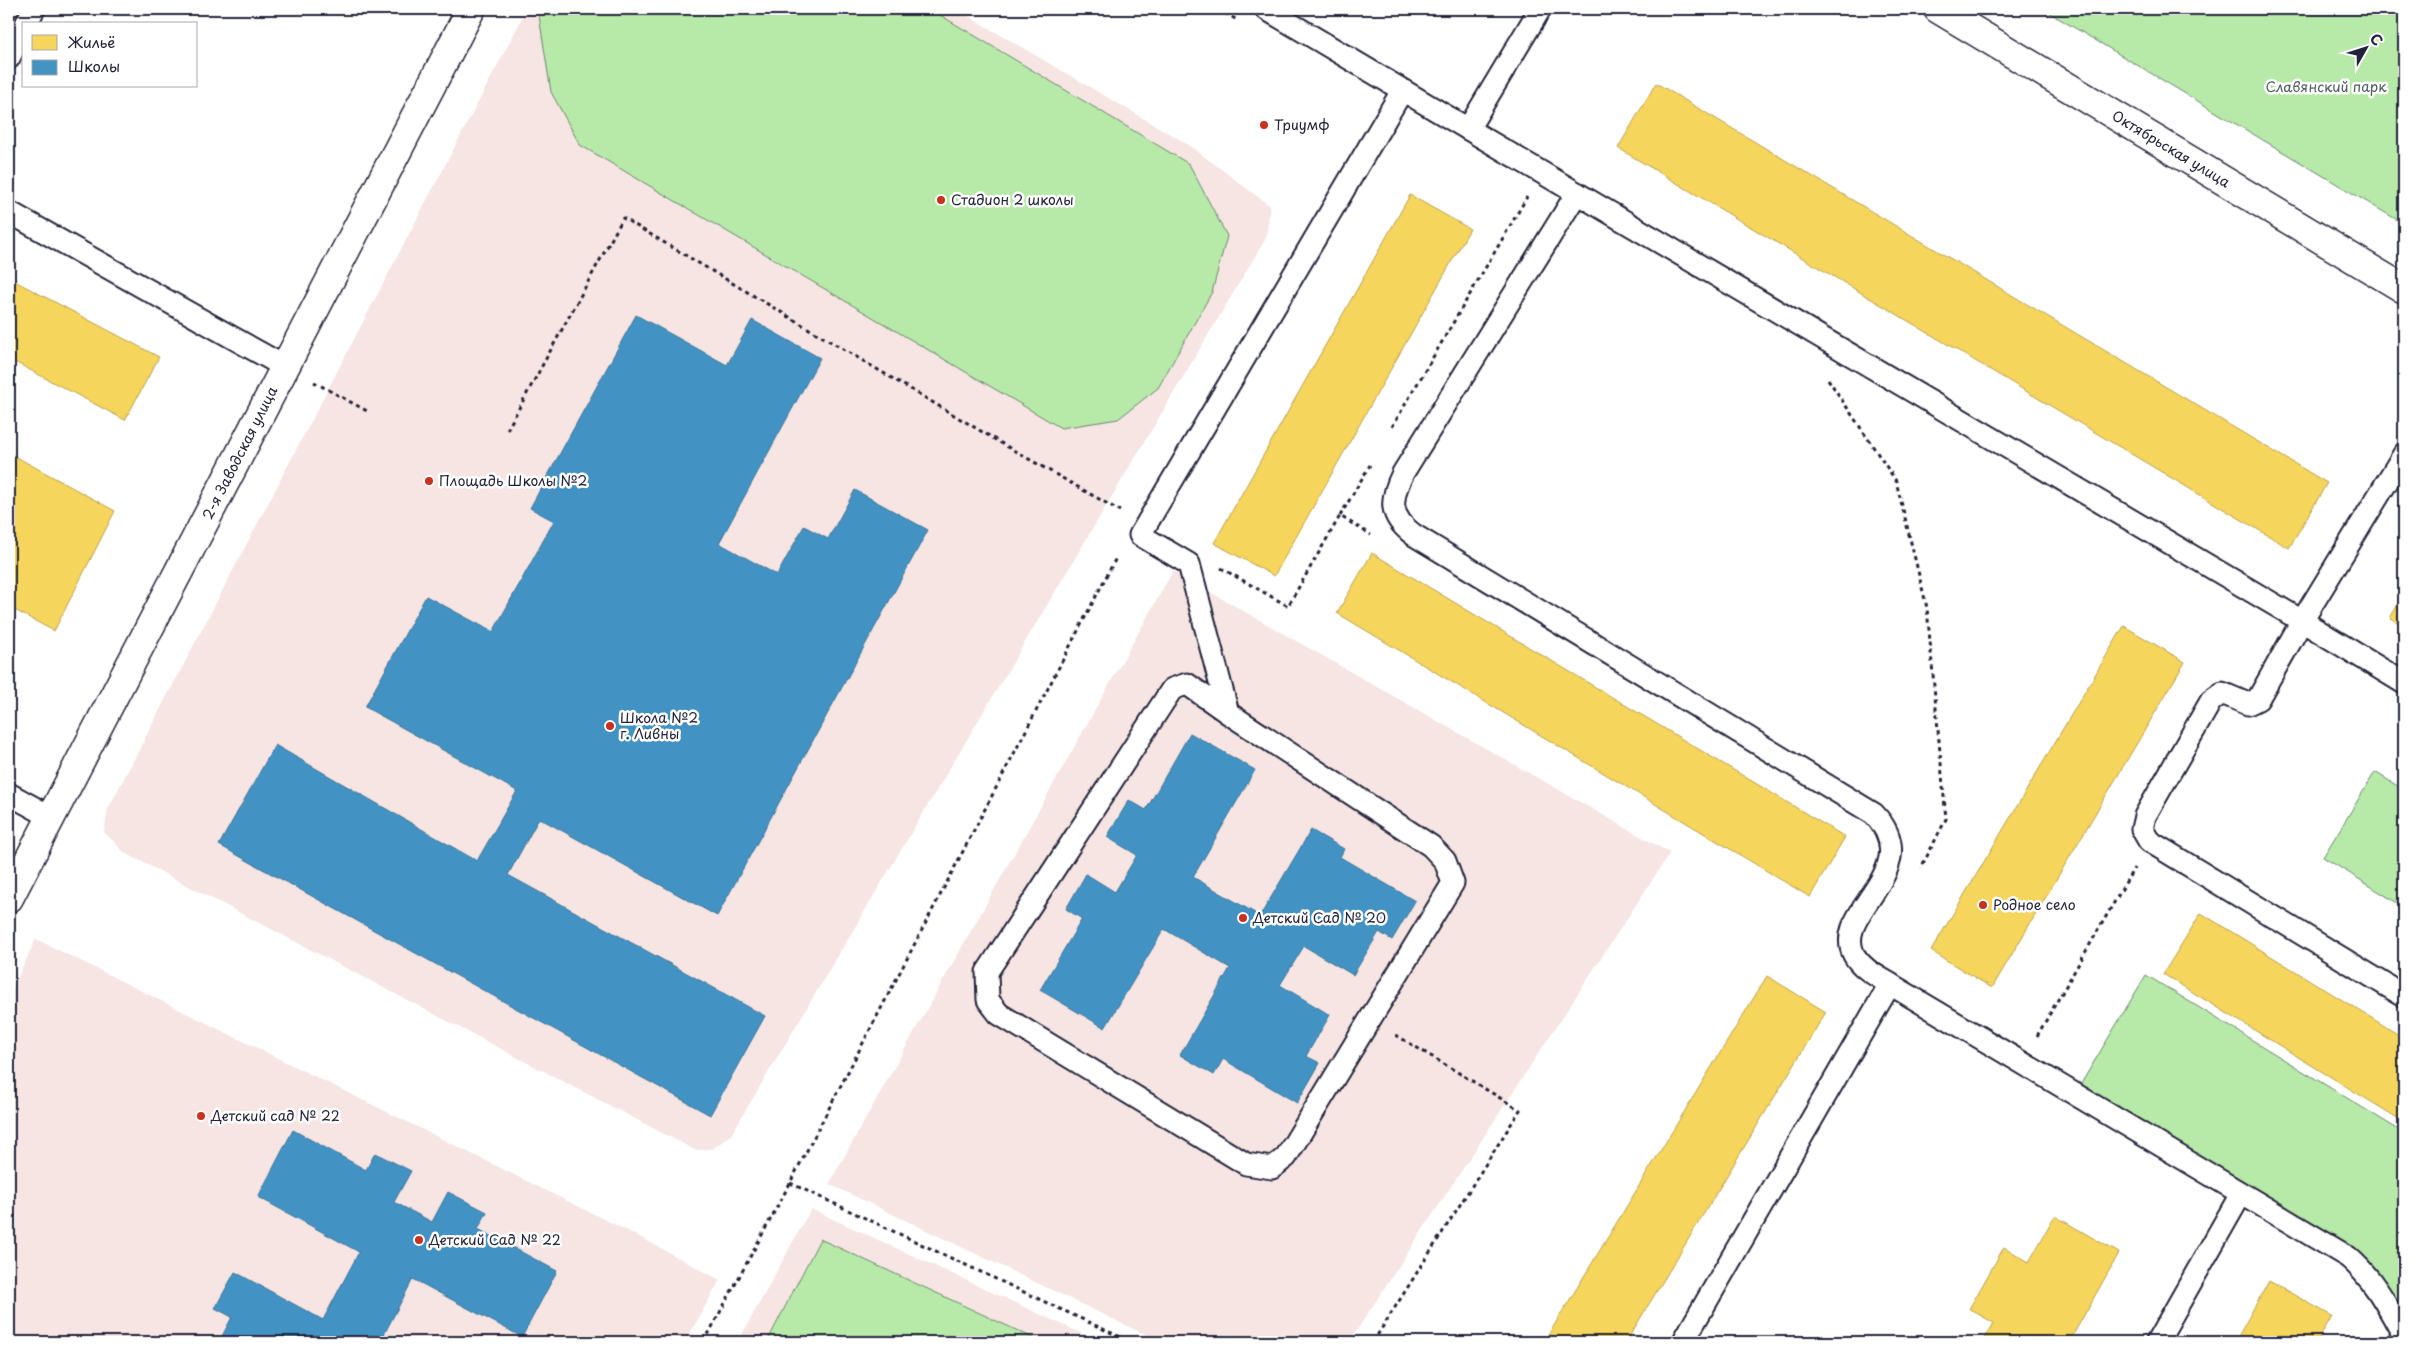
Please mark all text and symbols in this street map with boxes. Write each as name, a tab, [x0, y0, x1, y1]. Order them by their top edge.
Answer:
legend	[22, 22, 198, 88]
north arrow	[2340, 22, 2390, 72]
text: С	[2365, 29, 2388, 50]
text: Жильё	[67, 30, 115, 53]
text: Школы	[68, 54, 120, 77]
park label: Славянский парк	[2265, 76, 2387, 97]
street label: Октябрьская улица	[2108, 105, 2235, 192]
place label: Триумф	[1274, 114, 1330, 135]
marker: Триумф	[1258, 119, 1270, 131]
place label: Стадион 2 школы	[951, 189, 1074, 210]
marker: Стадион 2 школы	[935, 194, 947, 206]
street label: 2-я Заводская улица	[197, 382, 282, 523]
place label: Площадь Школы №2	[439, 470, 587, 491]
marker: Площадь Школы №2	[423, 475, 435, 487]
place label: Школа №2 г. Ливны	[620, 707, 698, 744]
marker: Школа №2 г. Ливны	[604, 720, 616, 732]
place label: Родное село	[1993, 894, 2076, 915]
marker: Родное село	[1977, 899, 1989, 911]
place label: Детский Сад № 20	[1252, 907, 1386, 928]
marker: Детский Сад № 20	[1237, 912, 1249, 924]
place label: Детский сад № 22	[210, 1105, 340, 1126]
marker: Детский сад № 22	[195, 1110, 207, 1122]
place label: Детский Сад № 22	[428, 1229, 561, 1250]
marker: Детский Сад № 22	[413, 1234, 425, 1246]

